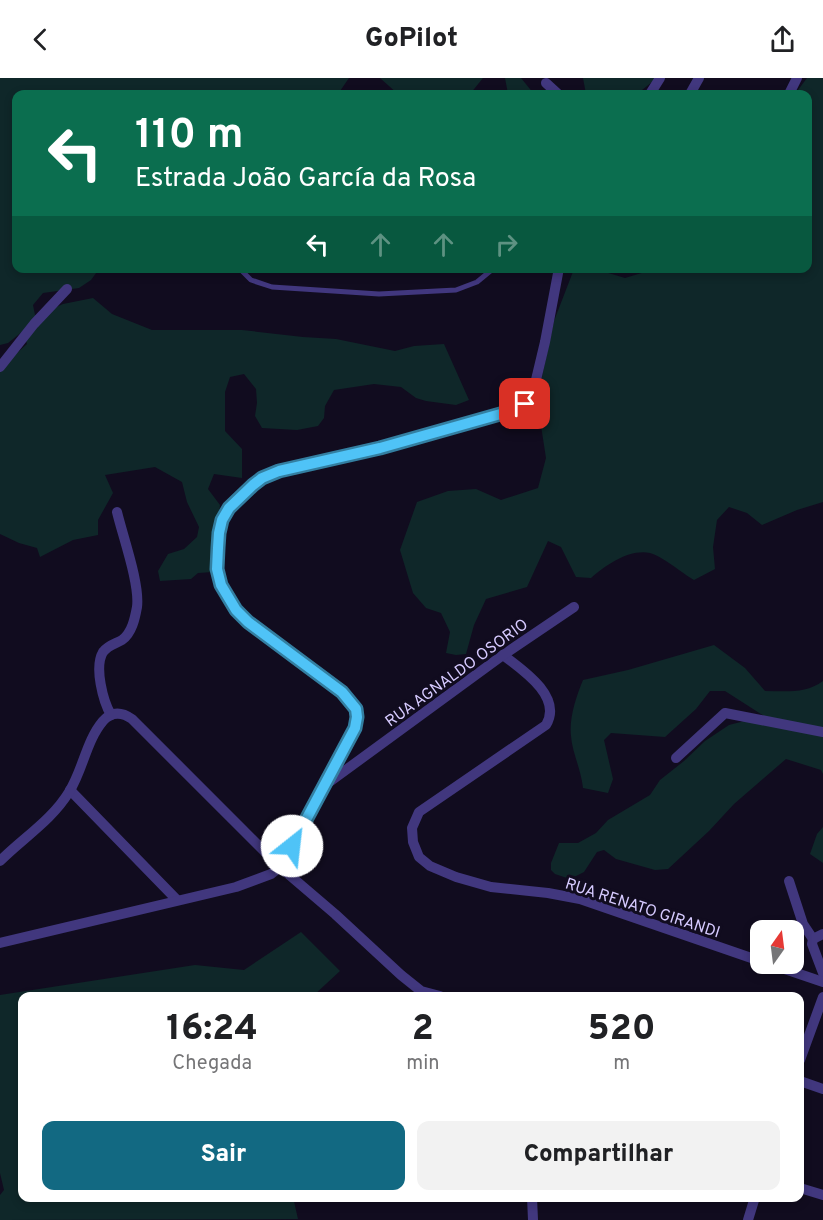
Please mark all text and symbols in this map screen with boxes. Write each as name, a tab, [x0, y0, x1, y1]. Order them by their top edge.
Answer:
text: GoPilot	[365, 22, 458, 56]
icon: back	[24, 23, 57, 56]
icon: share	[766, 23, 799, 56]
text: 110 m	[135, 110, 244, 163]
icon: left	[36, 114, 114, 192]
text: Estrada João García da Rosa	[135, 162, 476, 196]
icon: left	[301, 228, 334, 261]
icon: ahead	[364, 228, 397, 261]
icon: ahead	[427, 228, 460, 261]
icon: right	[490, 228, 523, 261]
pin	[499, 378, 550, 429]
icon: arrive	[508, 387, 541, 420]
street label: RUA AGNALDO OSORIO	[382, 615, 533, 732]
position arrow	[260, 814, 324, 878]
street label: RUA RENATO GIRANDI	[562, 874, 722, 943]
north arrow	[750, 920, 804, 974]
map controls	[750, 920, 804, 974]
text: 16:24	[166, 1007, 258, 1053]
text: 2	[412, 1007, 434, 1053]
text: 520	[588, 1007, 656, 1053]
text: Chegada	[172, 1051, 252, 1077]
text: min	[406, 1051, 440, 1077]
text: m	[613, 1051, 630, 1077]
button: Sair	[42, 1121, 405, 1190]
button: Compartilhar	[417, 1121, 780, 1190]

